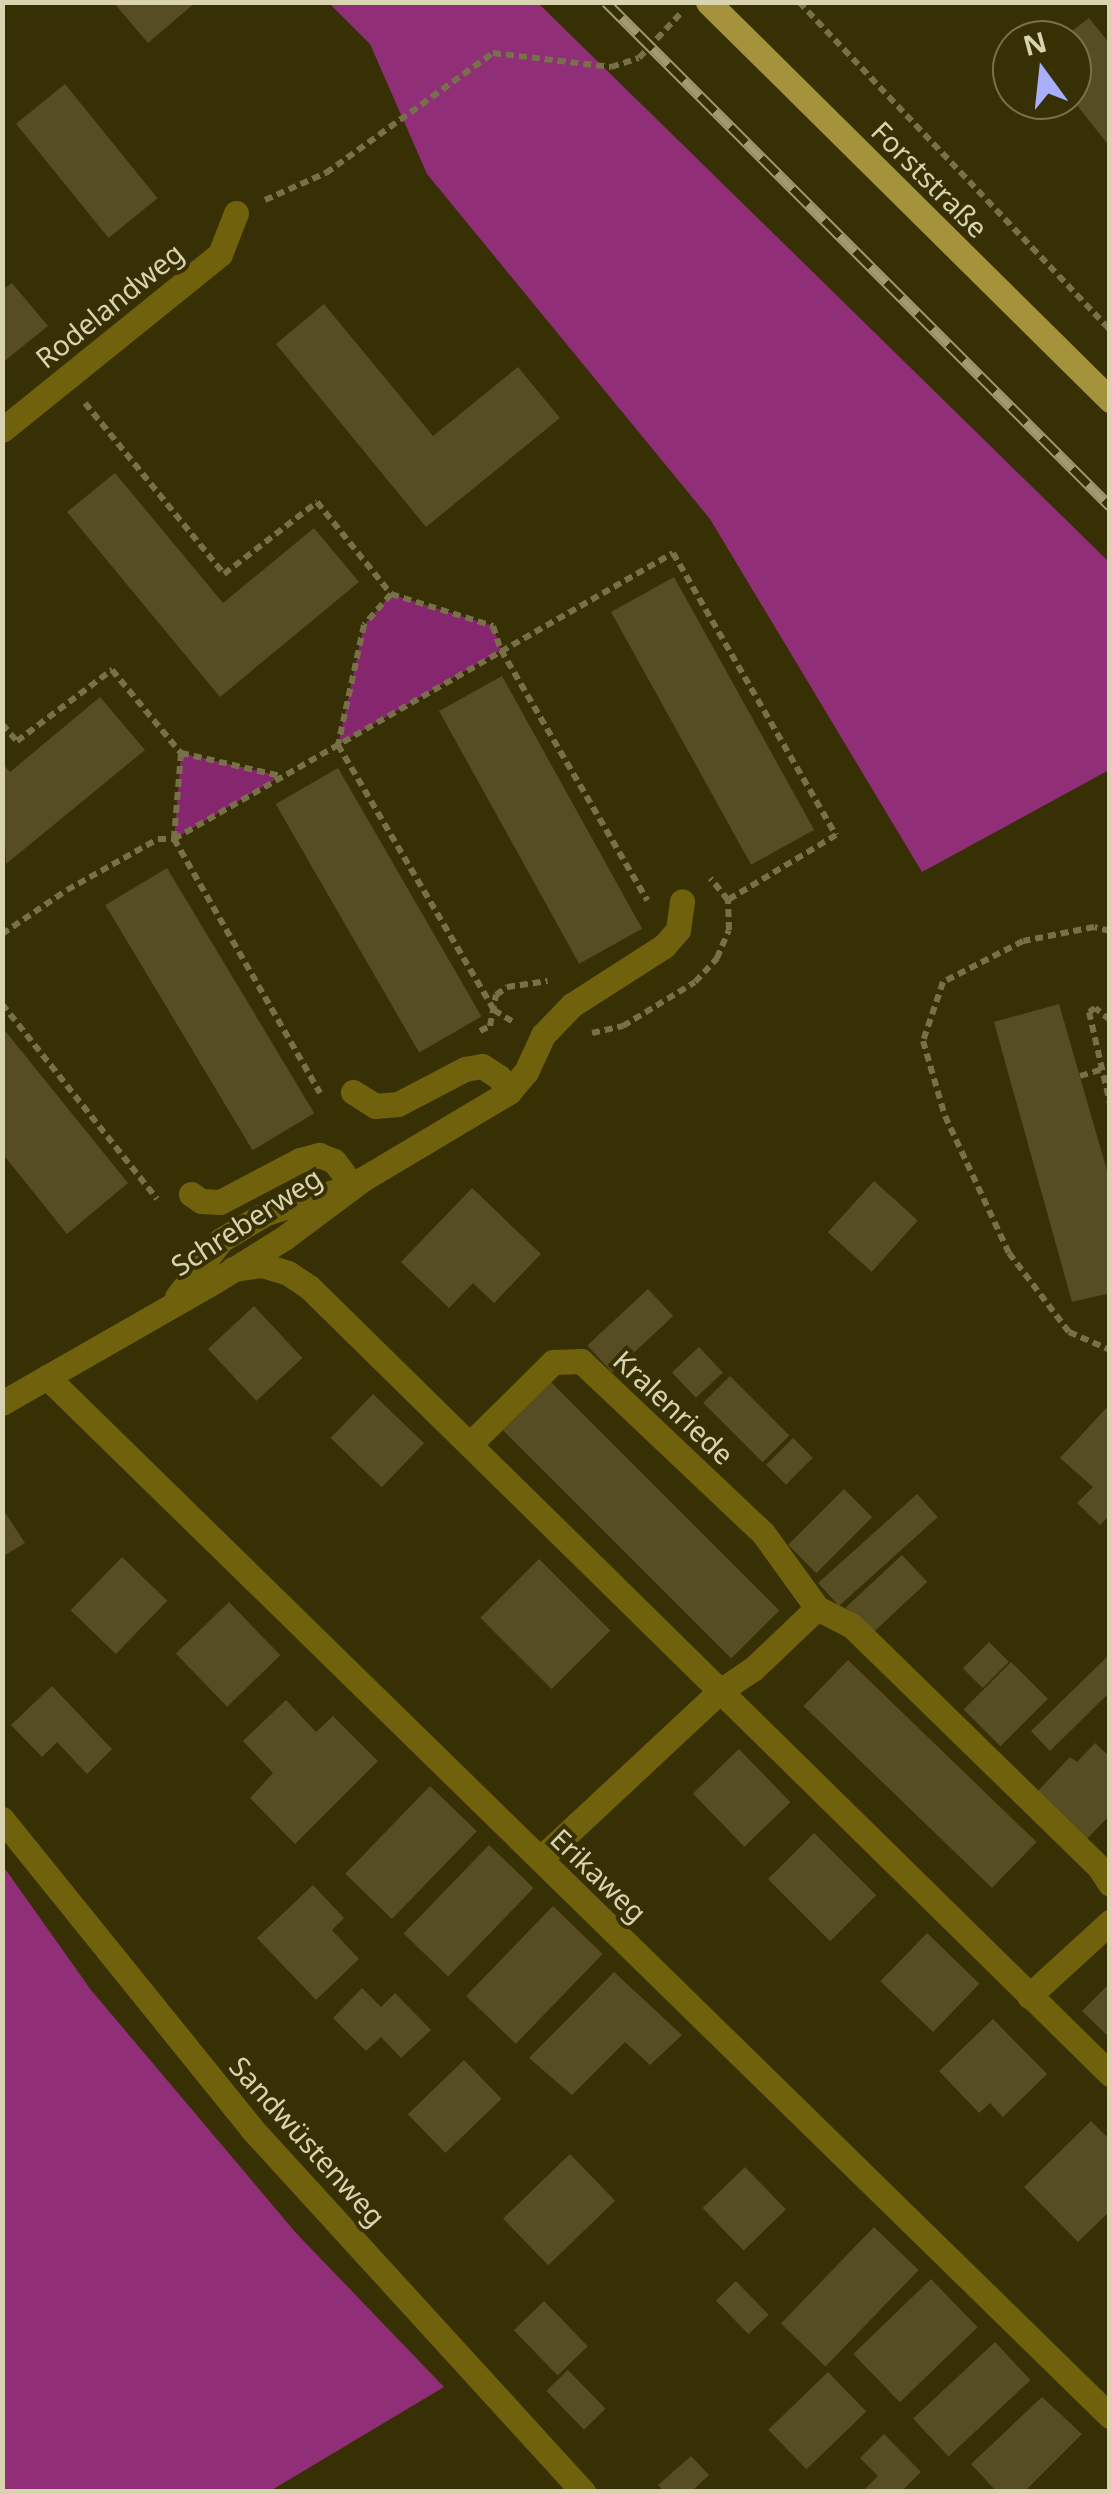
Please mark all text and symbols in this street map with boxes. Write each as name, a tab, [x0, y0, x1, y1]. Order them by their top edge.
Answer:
north arrow	[992, 20, 1092, 120]
text: N	[1019, 22, 1051, 64]
street label: Forststraße	[865, 114, 995, 244]
street label: Rodelandweg	[29, 235, 189, 375]
street label: Schreberweg	[165, 1160, 327, 1282]
street label: Kralenriede	[607, 1343, 741, 1471]
street label: Erikaweg	[544, 1821, 654, 1929]
street label: Sandwüstenweg	[223, 2049, 393, 2233]

